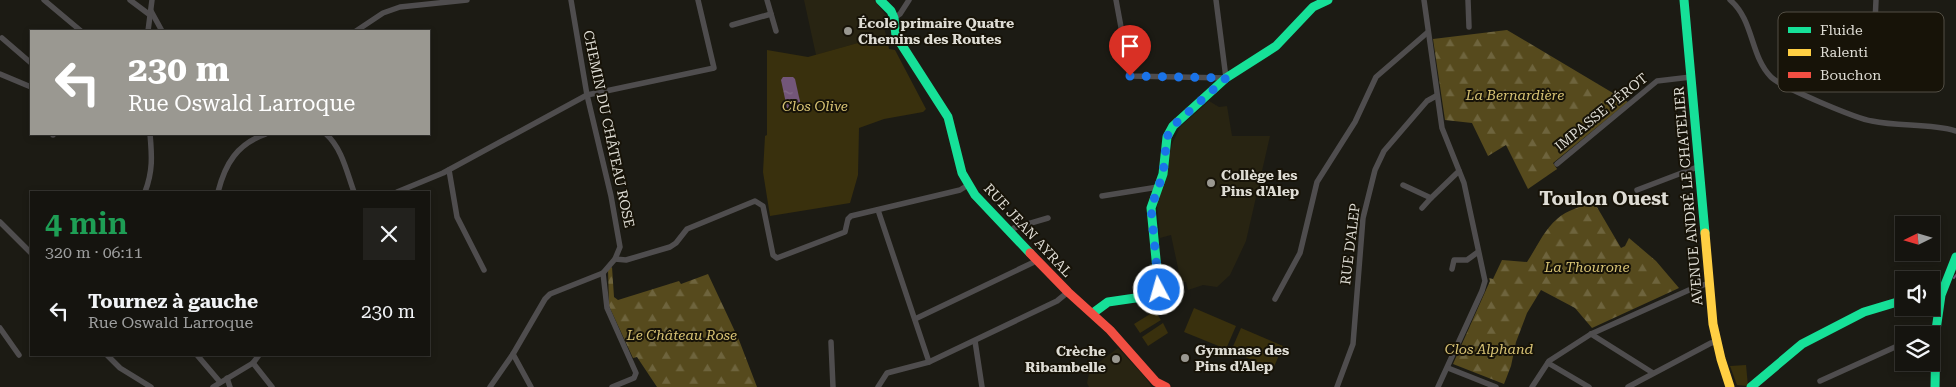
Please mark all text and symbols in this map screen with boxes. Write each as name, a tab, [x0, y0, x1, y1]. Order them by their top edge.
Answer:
legend	[1778, 12, 1944, 92]
place label: École primaire Quatre Chemins des Routes	[858, 15, 1014, 47]
text: Fluide	[1820, 22, 1863, 38]
marker: École primaire Quatre Chemins des Routes	[842, 25, 854, 37]
pin	[1109, 25, 1151, 76]
street label: CHEMIN DU CHÂTEAU ROSE	[580, 29, 638, 229]
icon: arrive	[1116, 32, 1144, 60]
text: Ralenti	[1820, 44, 1868, 60]
text: 230 m	[128, 49, 229, 90]
icon: left	[45, 50, 110, 115]
text: Bouchon	[1820, 67, 1881, 83]
street label: IMPASSE PÉROT	[1551, 70, 1651, 154]
street label: AVENUE ANDRÉ LE CHATELIER	[1670, 86, 1706, 306]
park label: La Bernardière	[1465, 87, 1564, 103]
text: Rue Oswald Larroque	[128, 91, 355, 116]
park label: Clos Olive	[782, 98, 848, 114]
place label: Collège les Pins d'Alep	[1221, 167, 1299, 199]
marker: Collège les Pins d'Alep	[1205, 177, 1217, 189]
street label: RUE JEAN AYRAL	[981, 180, 1076, 280]
district label: Toulon Ouest	[1539, 187, 1669, 210]
street label: RUE D'ALEP	[1337, 202, 1363, 286]
text: 4 min	[45, 206, 128, 241]
button: close	[363, 208, 415, 260]
north arrow	[1895, 216, 1940, 261]
map controls	[1895, 216, 1940, 371]
text: 320 m · 06:11	[45, 243, 143, 262]
park label: La Thourone	[1543, 259, 1630, 275]
position arrow	[1132, 263, 1184, 315]
button: sound	[1895, 271, 1940, 316]
text: Tournez à gauche	[88, 290, 258, 313]
icon: left	[45, 297, 73, 325]
text: 230 m	[361, 300, 415, 323]
text: Rue Oswald Larroque	[88, 313, 253, 332]
button: layers	[1895, 326, 1940, 371]
park label: Le Château Rose	[626, 327, 737, 343]
park label: Clos Alphand	[1445, 341, 1534, 357]
place label: Gymnase des Pins d'Alep	[1195, 342, 1289, 374]
place label: Crèche Ribambelle	[1025, 343, 1106, 375]
marker: Gymnase des Pins d'Alep	[1179, 352, 1191, 364]
marker: Crèche Ribambelle	[1110, 353, 1122, 365]

